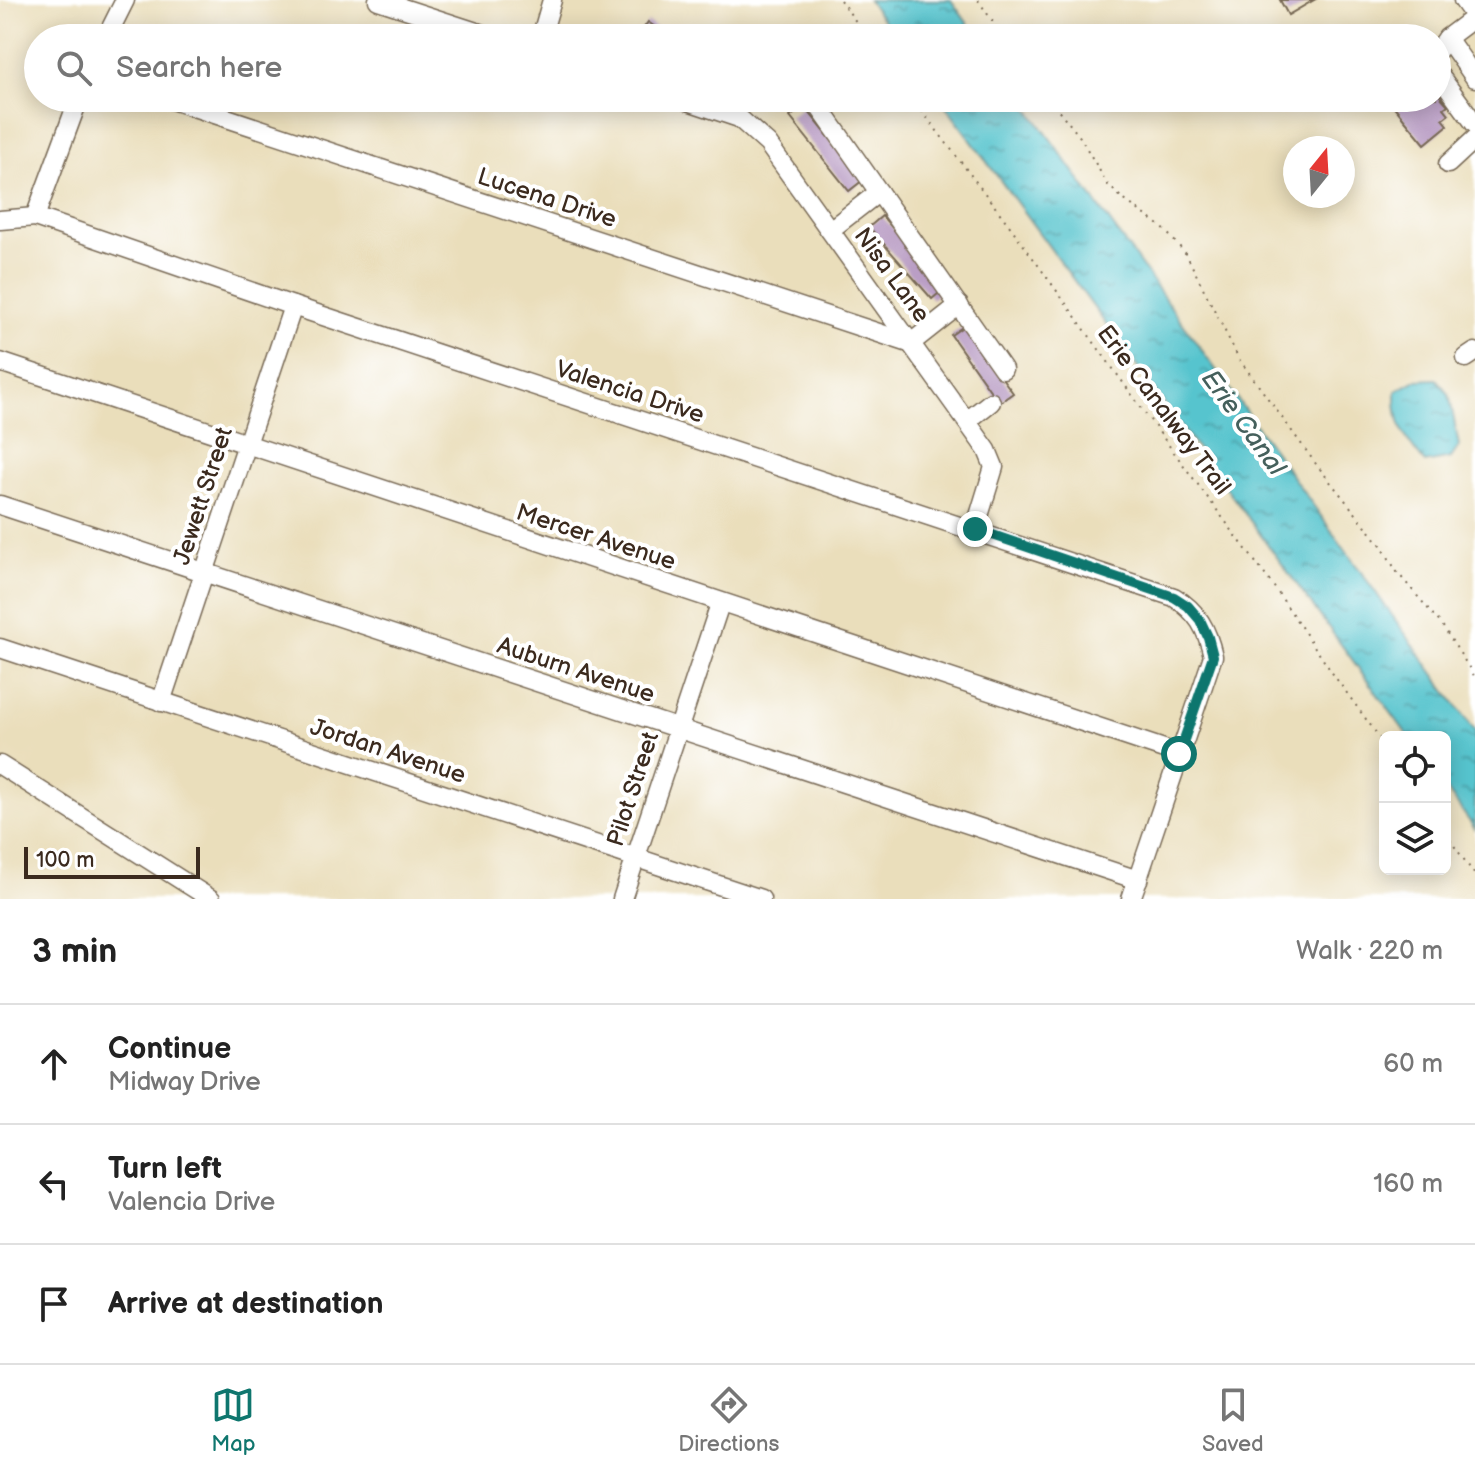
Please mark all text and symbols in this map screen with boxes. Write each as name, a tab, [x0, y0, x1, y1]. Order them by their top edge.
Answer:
search box	[24, 24, 1451, 112]
icon: search	[52, 46, 96, 90]
text: Search here	[116, 50, 282, 86]
north arrow	[1283, 136, 1355, 208]
street label: Lucena Drive	[474, 162, 620, 234]
street label: Nisa Lane	[848, 222, 936, 328]
street label: Erie Canalway Trail	[1091, 320, 1237, 500]
street label: Valencia Drive	[552, 354, 708, 430]
water label: Erie Canal	[1194, 364, 1292, 483]
street label: Jewett Street	[167, 423, 239, 569]
street label: Mercer Avenue	[513, 498, 679, 576]
route end	[957, 511, 993, 547]
street label: Auburn Avenue	[494, 631, 658, 709]
street label: Jordan Avenue	[307, 712, 469, 790]
street label: Pilot Street	[601, 728, 665, 850]
map controls	[1379, 731, 1451, 875]
button: locate	[1379, 731, 1451, 803]
route start	[1161, 736, 1197, 772]
button: layers	[1379, 803, 1451, 875]
scale bar	[24, 843, 200, 879]
text: 100 m	[36, 847, 95, 874]
text: 3 min	[32, 931, 117, 972]
text: Walk · 220 m	[1296, 936, 1443, 967]
text: Continue	[108, 1031, 231, 1067]
icon: ahead	[32, 1042, 76, 1086]
text: 60 m	[1383, 1049, 1443, 1080]
text: Midway Drive	[108, 1067, 261, 1098]
text: Turn left	[108, 1151, 222, 1187]
icon: left	[32, 1162, 76, 1206]
text: 160 m	[1373, 1169, 1443, 1200]
text: Valencia Drive	[108, 1187, 275, 1218]
icon: arrive	[32, 1282, 76, 1326]
text: Arrive at destination	[108, 1286, 384, 1322]
tab: Map	[211, 1383, 256, 1458]
tab: Directions	[678, 1383, 779, 1458]
tab: Saved	[1202, 1383, 1264, 1458]

